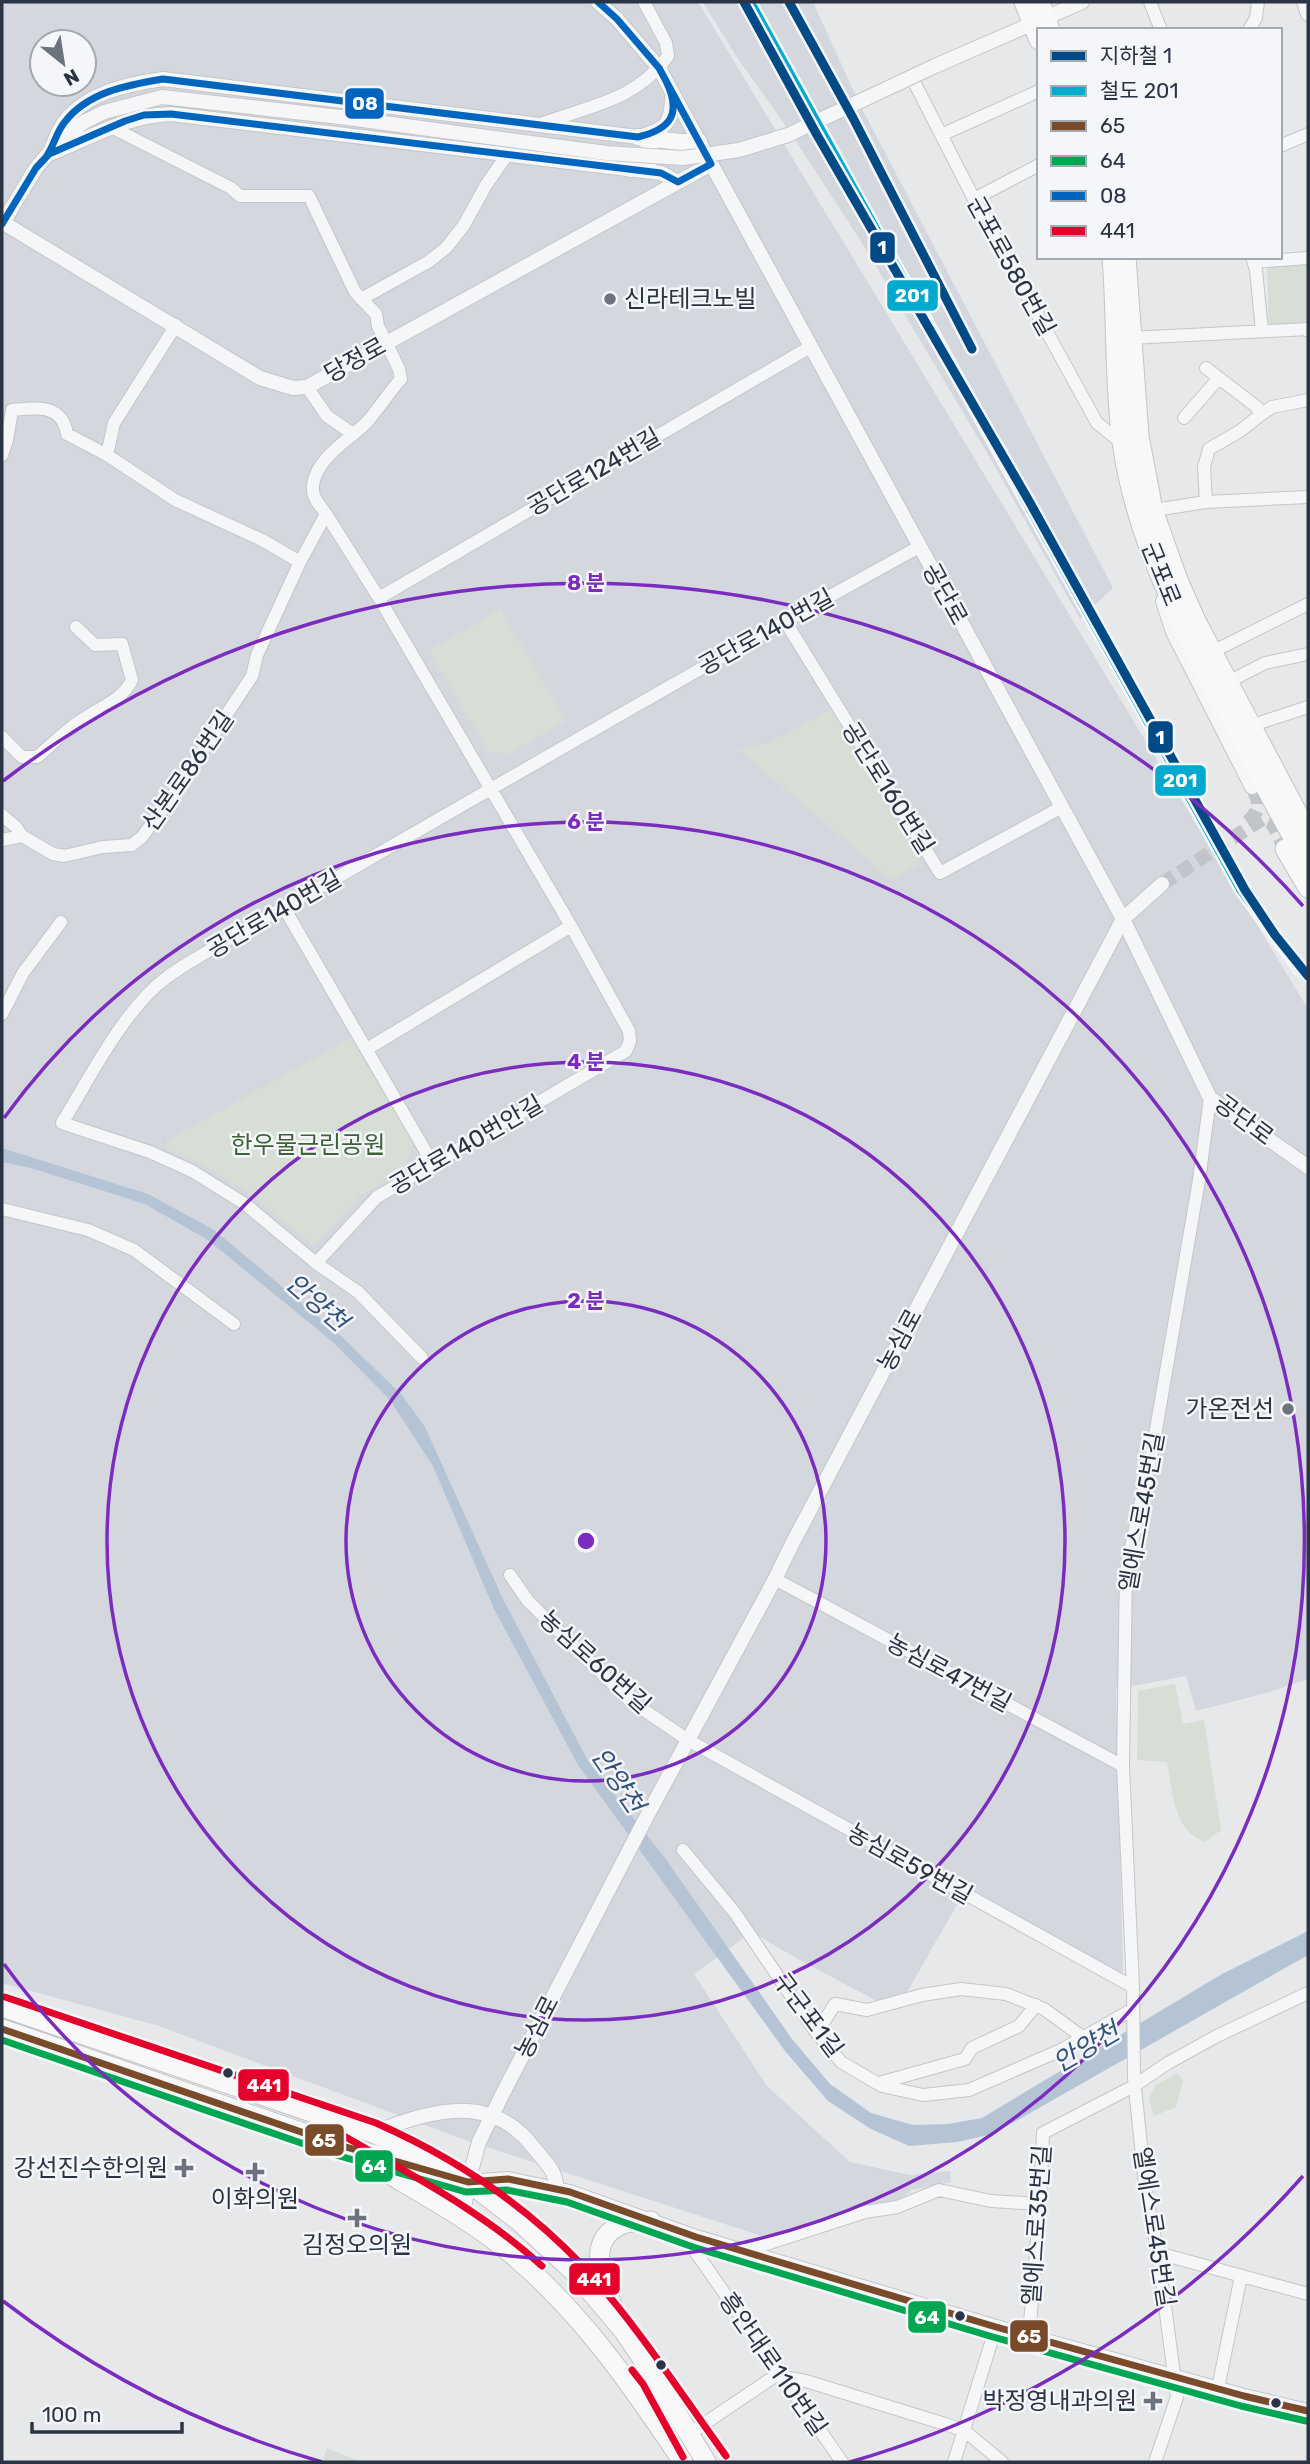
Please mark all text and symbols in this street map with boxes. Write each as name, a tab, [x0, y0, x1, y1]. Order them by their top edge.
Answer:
north arrow	[28, 28, 98, 98]
legend	[1037, 28, 1282, 259]
text: 지하철 1	[1100, 43, 1172, 68]
text: N	[60, 64, 83, 91]
text: 철도 201	[1100, 78, 1178, 103]
line badge: 08	[344, 87, 385, 120]
text: 08	[352, 92, 378, 115]
text: 65	[1100, 113, 1125, 138]
text: 64	[1100, 148, 1126, 173]
text: 08	[1100, 183, 1127, 208]
street label: 군포로580번길	[961, 191, 1061, 341]
text: 441	[1100, 218, 1135, 243]
line badge: 1	[869, 231, 896, 264]
text: 1	[877, 236, 887, 259]
line badge: 201	[886, 279, 939, 312]
text: 201	[895, 284, 929, 307]
place label: 신라테크노빌	[624, 285, 756, 313]
marker: 신라테크노빌	[602, 291, 618, 307]
street label: 당정로	[319, 332, 391, 388]
street label: 공단로124번길	[522, 423, 666, 521]
street label: 군포로	[1136, 538, 1186, 610]
street label: 공단로	[917, 558, 973, 630]
text: 8 분	[567, 570, 605, 595]
street label: 공단로140번길	[693, 583, 839, 681]
street label: 산본로86번길	[136, 706, 240, 836]
street label: 공단로160번길	[836, 717, 940, 859]
line badge: 1	[1147, 720, 1174, 754]
text: 1	[1155, 726, 1165, 749]
line badge: 201	[1154, 764, 1207, 797]
text: 201	[1163, 769, 1197, 792]
text: 6 분	[567, 809, 605, 834]
street label: 공단로140번길	[202, 864, 346, 964]
text: 4 분	[567, 1049, 605, 1074]
street label: 공단로	[1209, 1089, 1279, 1151]
street label: 공단로140번안길	[384, 1090, 548, 1200]
park label: 한우물근린공원	[231, 1131, 385, 1159]
water label: 안양천	[279, 1267, 356, 1340]
text: 2 분	[567, 1288, 605, 1313]
street label: 농심로	[872, 1304, 928, 1376]
place label: 가온전선	[1186, 1395, 1274, 1423]
marker: 가온전선	[1280, 1401, 1296, 1417]
street label: 엘에스로45번길	[1114, 1430, 1170, 1594]
centre of rings	[574, 1529, 598, 1553]
street label: 농심로60번길	[534, 1605, 656, 1719]
street label: 농심로47번길	[882, 1628, 1016, 1718]
water label: 안양천	[585, 1742, 652, 1821]
street label: 농심로59번길	[842, 1818, 978, 1910]
street label: 구군포1길	[767, 1967, 849, 2063]
street label: 농심로	[509, 1991, 565, 2063]
water label: 안양천	[1047, 2015, 1128, 2079]
unlabelled marker	[221, 2066, 235, 2080]
line badge: 441	[237, 2068, 290, 2102]
text: 441	[247, 2074, 281, 2097]
line badge: 65	[304, 2123, 345, 2157]
text: 65	[312, 2129, 336, 2152]
street label: 엘에스로35번길	[1017, 2144, 1057, 2306]
street label: 엘에스로45번길	[1128, 2145, 1180, 2309]
line badge: 64	[354, 2149, 394, 2183]
place label: 강선진수한의원	[13, 2154, 168, 2182]
text: 64	[361, 2155, 387, 2178]
marker: 강선진수한의원	[174, 2158, 194, 2178]
marker: 이화의원	[245, 2162, 265, 2182]
place label: 이화의원	[211, 2185, 299, 2213]
marker: 김정오의원	[347, 2208, 367, 2228]
place label: 김정오의원	[302, 2231, 412, 2259]
line badge: 441	[568, 2262, 621, 2296]
text: 441	[577, 2268, 611, 2291]
street label: 흥안대로110번길	[713, 2287, 833, 2441]
line badge: 64	[907, 2300, 947, 2334]
text: 64	[914, 2306, 940, 2329]
unlabelled marker	[953, 2309, 967, 2323]
line badge: 65	[1009, 2319, 1049, 2353]
text: 65	[1017, 2325, 1041, 2348]
unlabelled marker	[654, 2358, 668, 2372]
place label: 박정영내과의원	[982, 2387, 1137, 2415]
scale bar	[32, 2390, 182, 2434]
marker: 박정영내과의원	[1143, 2391, 1163, 2411]
unlabelled marker	[1269, 2396, 1283, 2410]
text: 100 m	[42, 2402, 101, 2427]

